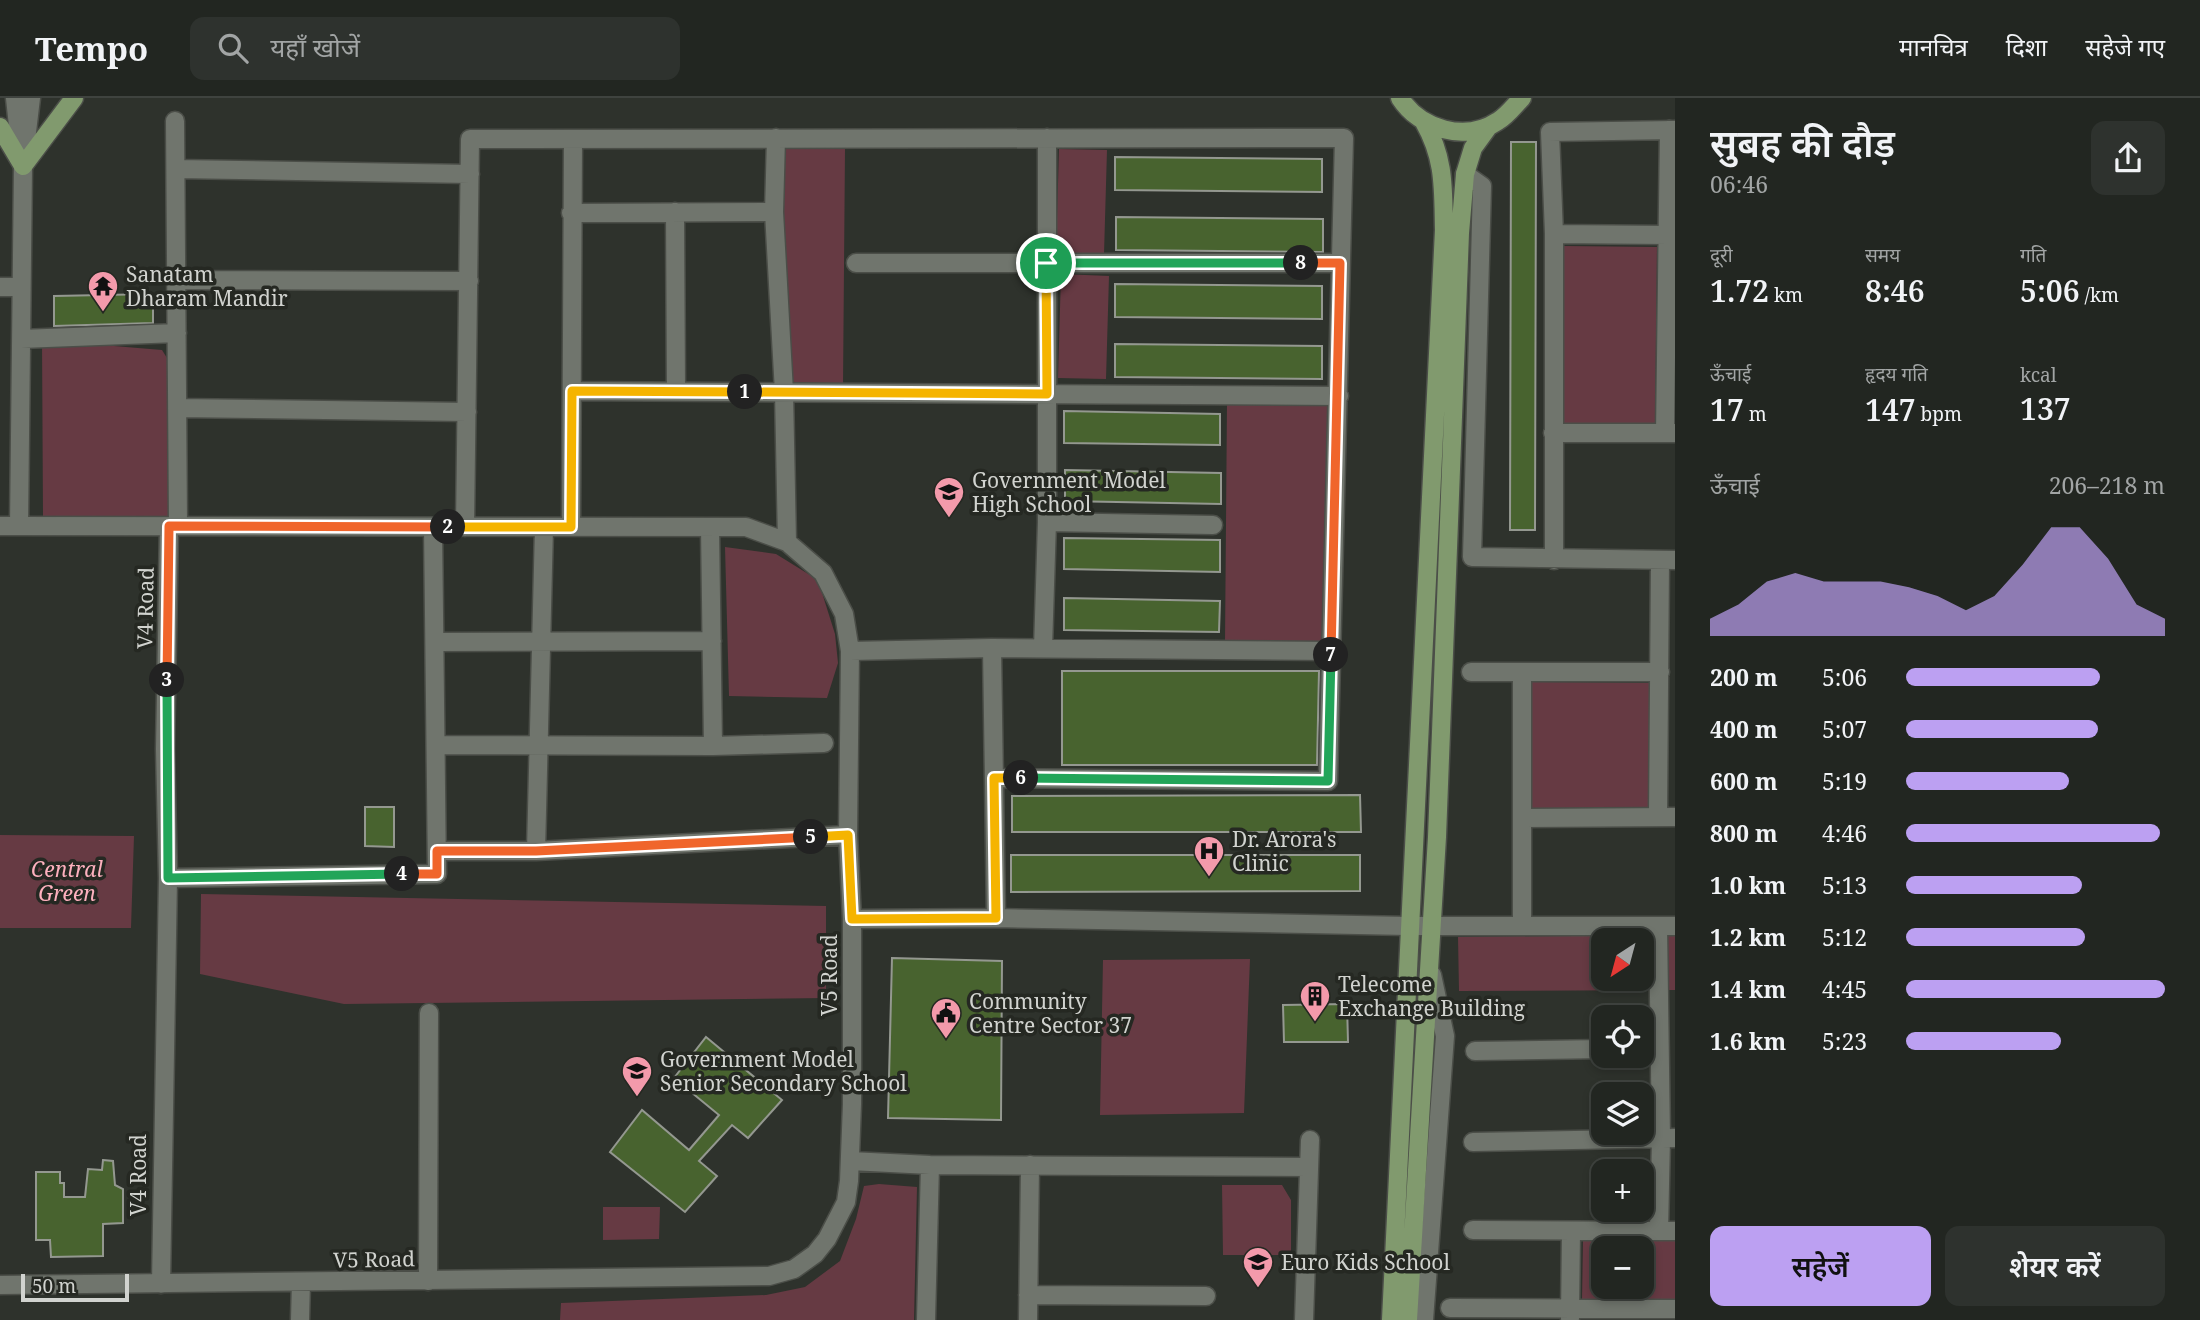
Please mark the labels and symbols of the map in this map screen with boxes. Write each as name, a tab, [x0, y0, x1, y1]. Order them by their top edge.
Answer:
pin	[1016, 233, 1076, 293]
pin: 8	[1284, 246, 1318, 280]
place label: Sanatam Dharam Mandir	[126, 260, 288, 312]
temple icon: Sanatam Dharam Mandir	[86, 269, 120, 313]
pin: 1	[728, 374, 762, 410]
place label: Government Model High School	[972, 466, 1166, 518]
school or university icon: Government Model High School	[932, 475, 966, 519]
pin: 2	[430, 510, 466, 544]
street label: V4 Road	[130, 567, 160, 649]
pin: 7	[1314, 638, 1348, 672]
pin: 3	[150, 662, 184, 698]
pin: 6	[1004, 760, 1038, 796]
pin: 5	[794, 820, 828, 854]
place label: Dr. Arora's Clinic	[1232, 825, 1337, 877]
hospital icon: Dr. Arora's Clinic	[1192, 834, 1226, 878]
park label: Central Green	[31, 855, 104, 907]
pin: 4	[384, 856, 420, 892]
north arrow	[1591, 928, 1654, 990]
street label: V5 Road	[815, 934, 843, 1016]
place label: Telecome Exchange Building	[1338, 970, 1526, 1022]
building icon: Telecome Exchange Building	[1298, 979, 1332, 1023]
place label: Community Centre Sector 37	[969, 987, 1132, 1039]
public building icon: Community Centre Sector 37	[929, 996, 963, 1040]
place label: Government Model Senior Secondary School	[660, 1045, 907, 1097]
school or university icon: Government Model Senior Secondary School	[620, 1054, 654, 1098]
street label: V4 Road	[124, 1134, 152, 1216]
street label: V5 Road	[333, 1244, 415, 1274]
school or university icon: Euro Kids School	[1241, 1245, 1275, 1289]
place label: Euro Kids School	[1281, 1248, 1450, 1276]
scale bar	[21, 1271, 130, 1303]

